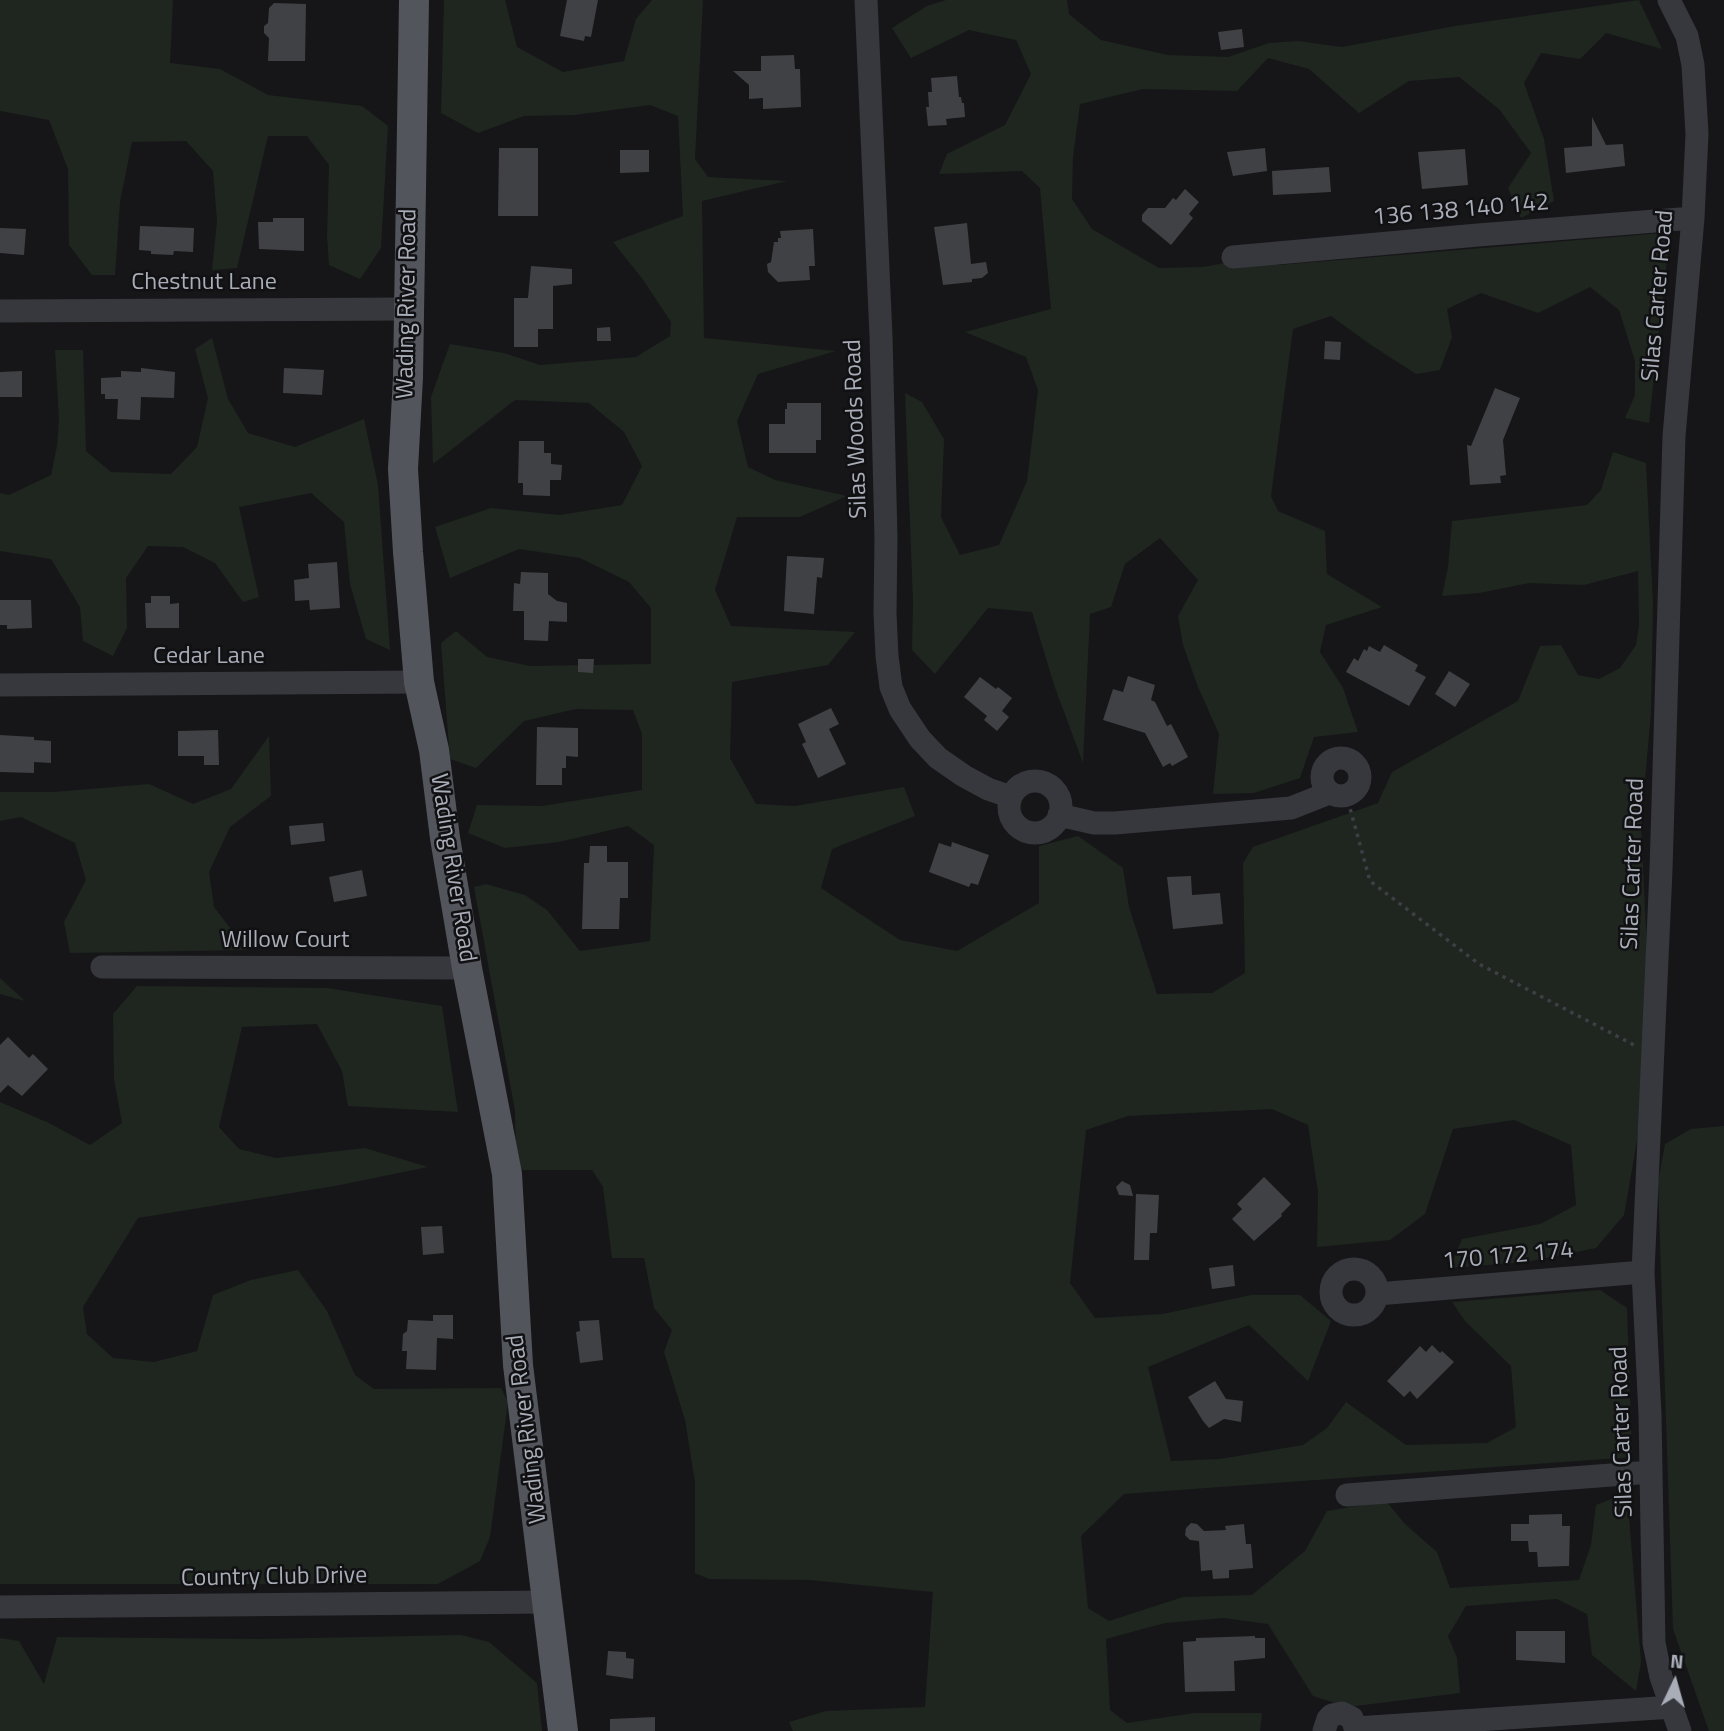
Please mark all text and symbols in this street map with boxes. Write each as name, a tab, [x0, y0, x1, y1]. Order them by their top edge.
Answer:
street label: 136 138 140 142	[1372, 189, 1550, 233]
street label: Wading River Road	[392, 209, 424, 399]
street label: Silas Carter Road	[1637, 209, 1681, 383]
street label: Chestnut Lane	[131, 269, 277, 297]
street label: Silas Woods Road	[839, 339, 875, 519]
street label: Cedar Lane	[153, 643, 265, 671]
street label: Wading River Road	[423, 772, 481, 964]
street label: Silas Carter Road	[1617, 778, 1651, 950]
street label: Willow Court	[221, 927, 349, 955]
street label: 170 172 174	[1441, 1237, 1575, 1277]
street label: Wading River Road	[502, 1333, 554, 1525]
street label: Silas Carter Road	[1606, 1346, 1640, 1518]
street label: Country Club Drive	[181, 1562, 367, 1594]
text: N	[1669, 1646, 1685, 1676]
north arrow	[1640, 1647, 1710, 1717]

